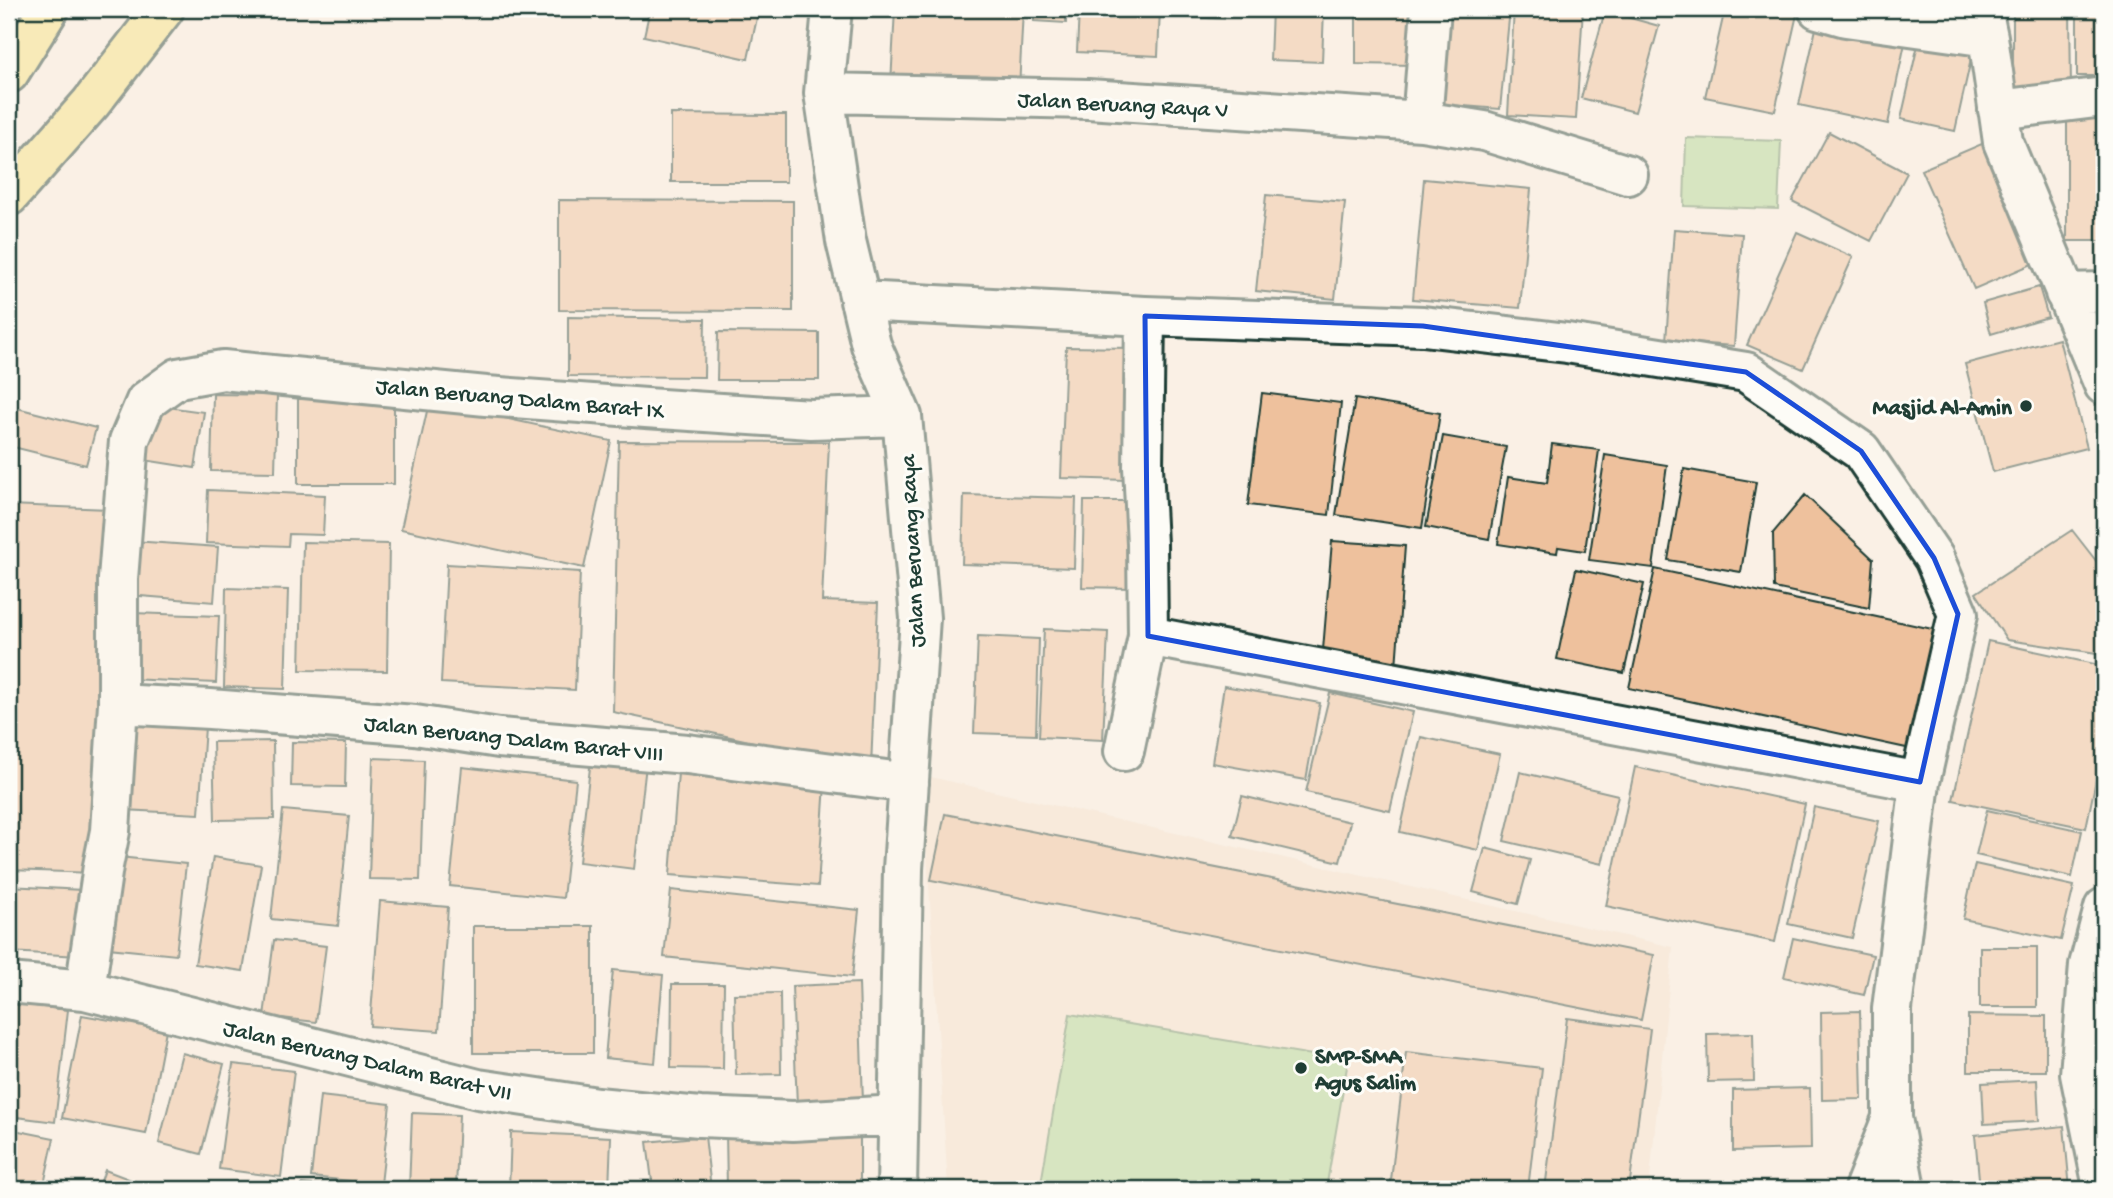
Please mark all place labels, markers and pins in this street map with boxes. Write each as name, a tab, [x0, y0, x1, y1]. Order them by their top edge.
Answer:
place label: Masjid Al-Amin	[1873, 396, 2013, 423]
marker: Masjid Al-Amin	[2018, 398, 2034, 414]
place label: SMP-SMA Agus Salim	[1314, 1045, 1417, 1098]
marker: SMP-SMA Agus Salim	[1293, 1060, 1309, 1076]

